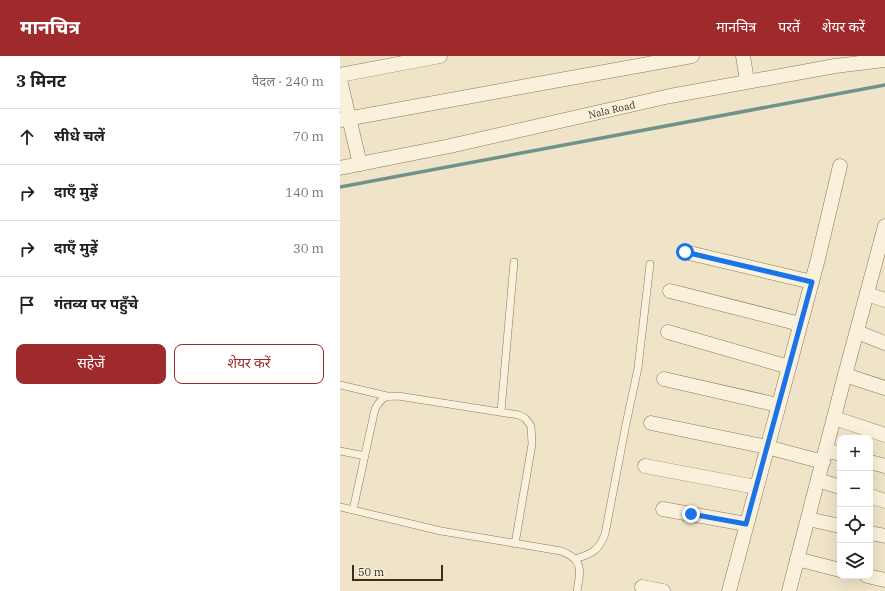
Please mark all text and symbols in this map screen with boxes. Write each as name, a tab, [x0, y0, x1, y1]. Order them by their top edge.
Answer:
text: मानचित्र	[20, 15, 80, 39]
text: मानचित्र	[716, 18, 756, 36]
text: परतें	[778, 18, 800, 36]
text: शेयर करें	[822, 18, 865, 36]
text: 3 मिनट	[16, 70, 66, 92]
text: पैदल · 240 m	[252, 73, 324, 90]
street label: Nala Road	[587, 98, 636, 121]
icon: ahead	[16, 126, 38, 148]
text: सीधे चलें	[54, 126, 105, 145]
text: 70 m	[293, 128, 324, 145]
icon: right	[16, 182, 38, 204]
text: दाएँ मुड़ें	[54, 182, 98, 201]
text: 140 m	[285, 184, 324, 201]
icon: right	[16, 238, 38, 260]
text: दाएँ मुड़ें	[54, 238, 98, 257]
text: 30 m	[293, 240, 324, 257]
route start	[676, 243, 694, 261]
icon: arrive	[16, 294, 38, 316]
text: गंतव्य पर पहुँचे	[54, 294, 138, 313]
button: सहेजें	[16, 344, 166, 384]
button: शेयर करें	[174, 344, 324, 384]
map controls	[837, 435, 873, 579]
button: +	[837, 435, 873, 471]
button: −	[837, 471, 873, 507]
route end	[682, 505, 700, 523]
button: locate	[837, 507, 873, 543]
button: layers	[837, 543, 873, 579]
scale bar	[352, 563, 443, 582]
text: 50 m	[358, 565, 384, 579]

